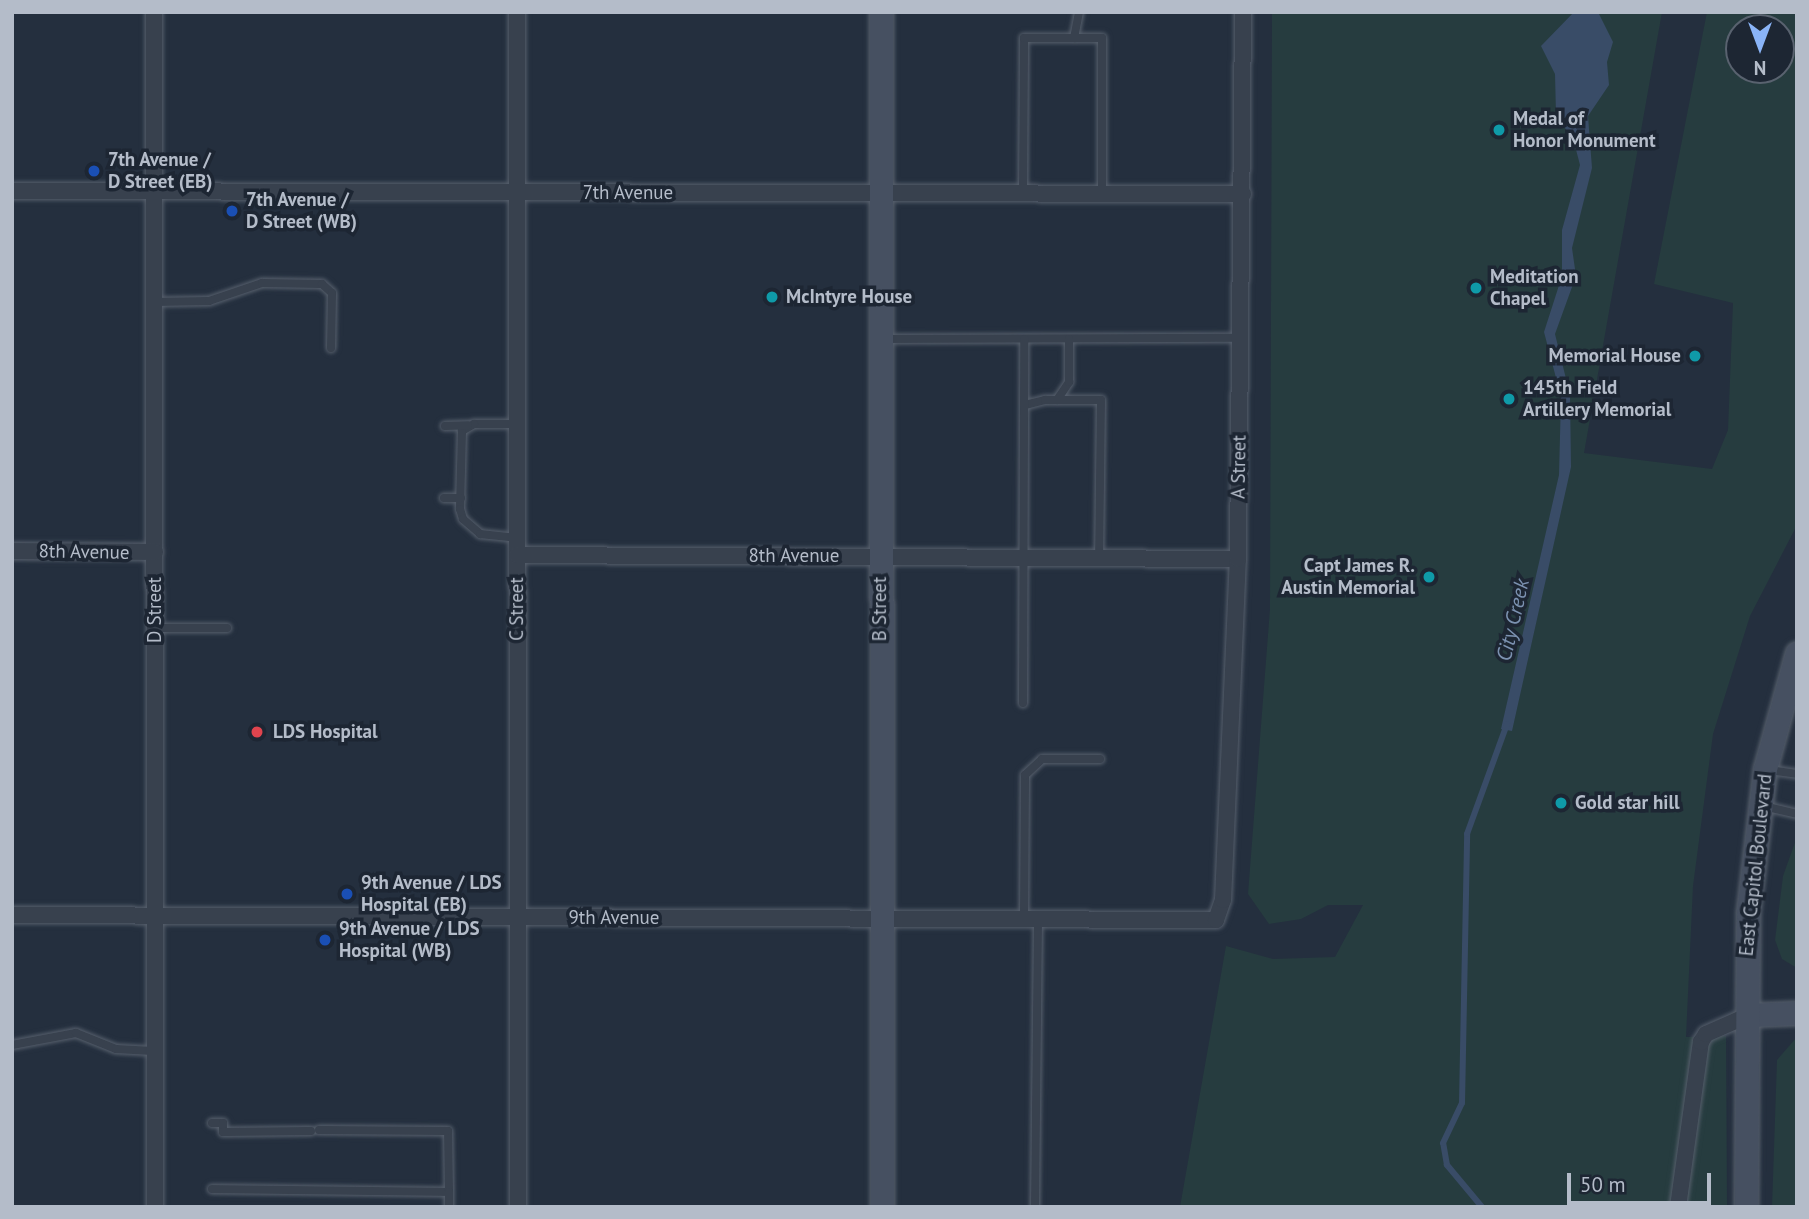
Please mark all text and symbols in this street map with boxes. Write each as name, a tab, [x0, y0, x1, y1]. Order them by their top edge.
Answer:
north arrow	[1725, 14, 1795, 84]
text: N	[1754, 56, 1766, 80]
place label: Medal of Honor Monument	[1513, 108, 1656, 152]
marker: Medal of Honor Monument	[1491, 122, 1507, 138]
place label: 7th Avenue / D Street (EB)	[108, 149, 213, 193]
marker: 7th Avenue / D Street (EB)	[86, 163, 102, 179]
street label: 7th Avenue	[582, 182, 674, 204]
place label: 7th Avenue / D Street (WB)	[246, 189, 357, 233]
marker: 7th Avenue / D Street (WB)	[224, 203, 240, 219]
place label: Meditation Chapel	[1490, 266, 1579, 310]
marker: Meditation Chapel	[1468, 280, 1484, 296]
place label: McIntyre House	[786, 286, 912, 308]
marker: McIntyre House	[764, 289, 780, 305]
place label: Memorial House	[1549, 345, 1681, 367]
marker: Memorial House	[1687, 348, 1703, 364]
place label: 145th Field Artillery Memorial	[1523, 377, 1672, 421]
marker: 145th Field Artillery Memorial	[1501, 391, 1517, 407]
street label: A Street	[1227, 434, 1251, 500]
street label: 8th Avenue	[38, 540, 130, 564]
street label: 8th Avenue	[748, 545, 840, 567]
place label: Capt James R. Austin Memorial	[1281, 555, 1415, 599]
marker: Capt James R. Austin Memorial	[1421, 569, 1437, 585]
water label: City Creek	[1491, 576, 1535, 664]
street label: D Street	[144, 577, 166, 643]
street label: C Street	[506, 577, 528, 641]
street label: B Street	[869, 577, 891, 641]
place label: LDS Hospital	[273, 721, 378, 743]
marker: LDS Hospital	[247, 722, 267, 742]
street label: East Capitol Boulevard	[1735, 773, 1777, 957]
place label: Gold star hill	[1575, 792, 1680, 814]
marker: Gold star hill	[1553, 795, 1569, 811]
place label: 9th Avenue / LDS Hospital (EB)	[361, 872, 502, 916]
marker: 9th Avenue / LDS Hospital (EB)	[339, 886, 355, 902]
street label: 9th Avenue	[568, 907, 660, 929]
place label: 9th Avenue / LDS Hospital (WB)	[339, 918, 480, 962]
marker: 9th Avenue / LDS Hospital (WB)	[317, 932, 333, 948]
scale bar	[1571, 1160, 1714, 1204]
text: 50 m	[1580, 1171, 1626, 1198]

